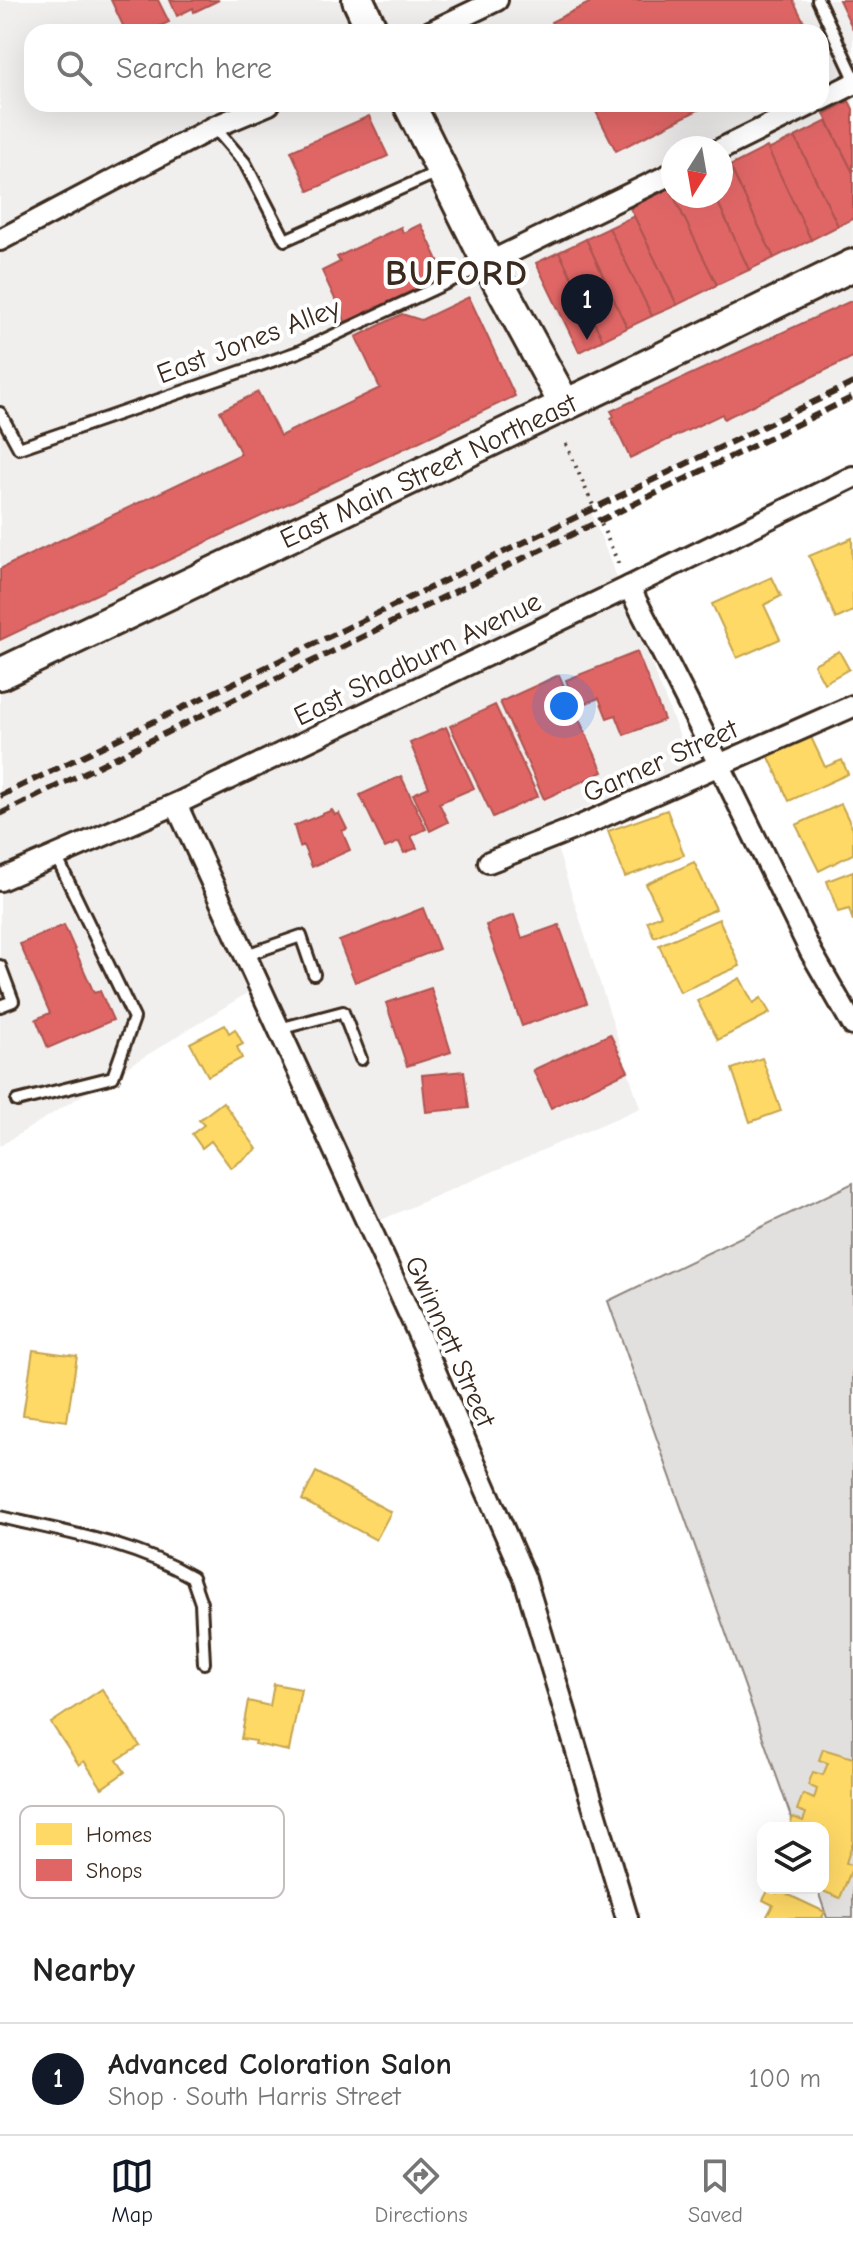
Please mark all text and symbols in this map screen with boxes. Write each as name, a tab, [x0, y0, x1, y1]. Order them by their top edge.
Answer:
search box	[24, 24, 829, 112]
icon: search	[52, 46, 96, 90]
text: Search here	[116, 51, 272, 86]
north arrow	[661, 136, 733, 208]
district label: BUFORD	[385, 253, 529, 294]
pin: 1	[561, 274, 613, 340]
street label: East Jones Alley	[152, 291, 345, 391]
street label: East Main Street Northeast	[275, 387, 583, 555]
street label: East Shadburn Avenue	[289, 585, 546, 733]
your location	[544, 686, 584, 726]
street label: Garner Street	[578, 712, 744, 809]
street label: Gwinnett Street	[398, 1251, 502, 1433]
legend	[20, 1806, 284, 1898]
text: Homes	[86, 1822, 152, 1848]
map controls	[757, 1822, 829, 1894]
button: layers	[757, 1822, 829, 1894]
text: Shops	[86, 1858, 142, 1884]
text: Nearby	[32, 1950, 135, 1990]
text: Advanced Coloration Salon	[108, 2047, 452, 2082]
text: 1	[53, 2064, 63, 2094]
text: 100 m	[749, 2064, 821, 2094]
text: Shop · South Harris Street	[108, 2082, 401, 2112]
tab: Map	[110, 2154, 154, 2228]
tab: Directions	[375, 2154, 468, 2228]
tab: Saved	[688, 2154, 743, 2228]

